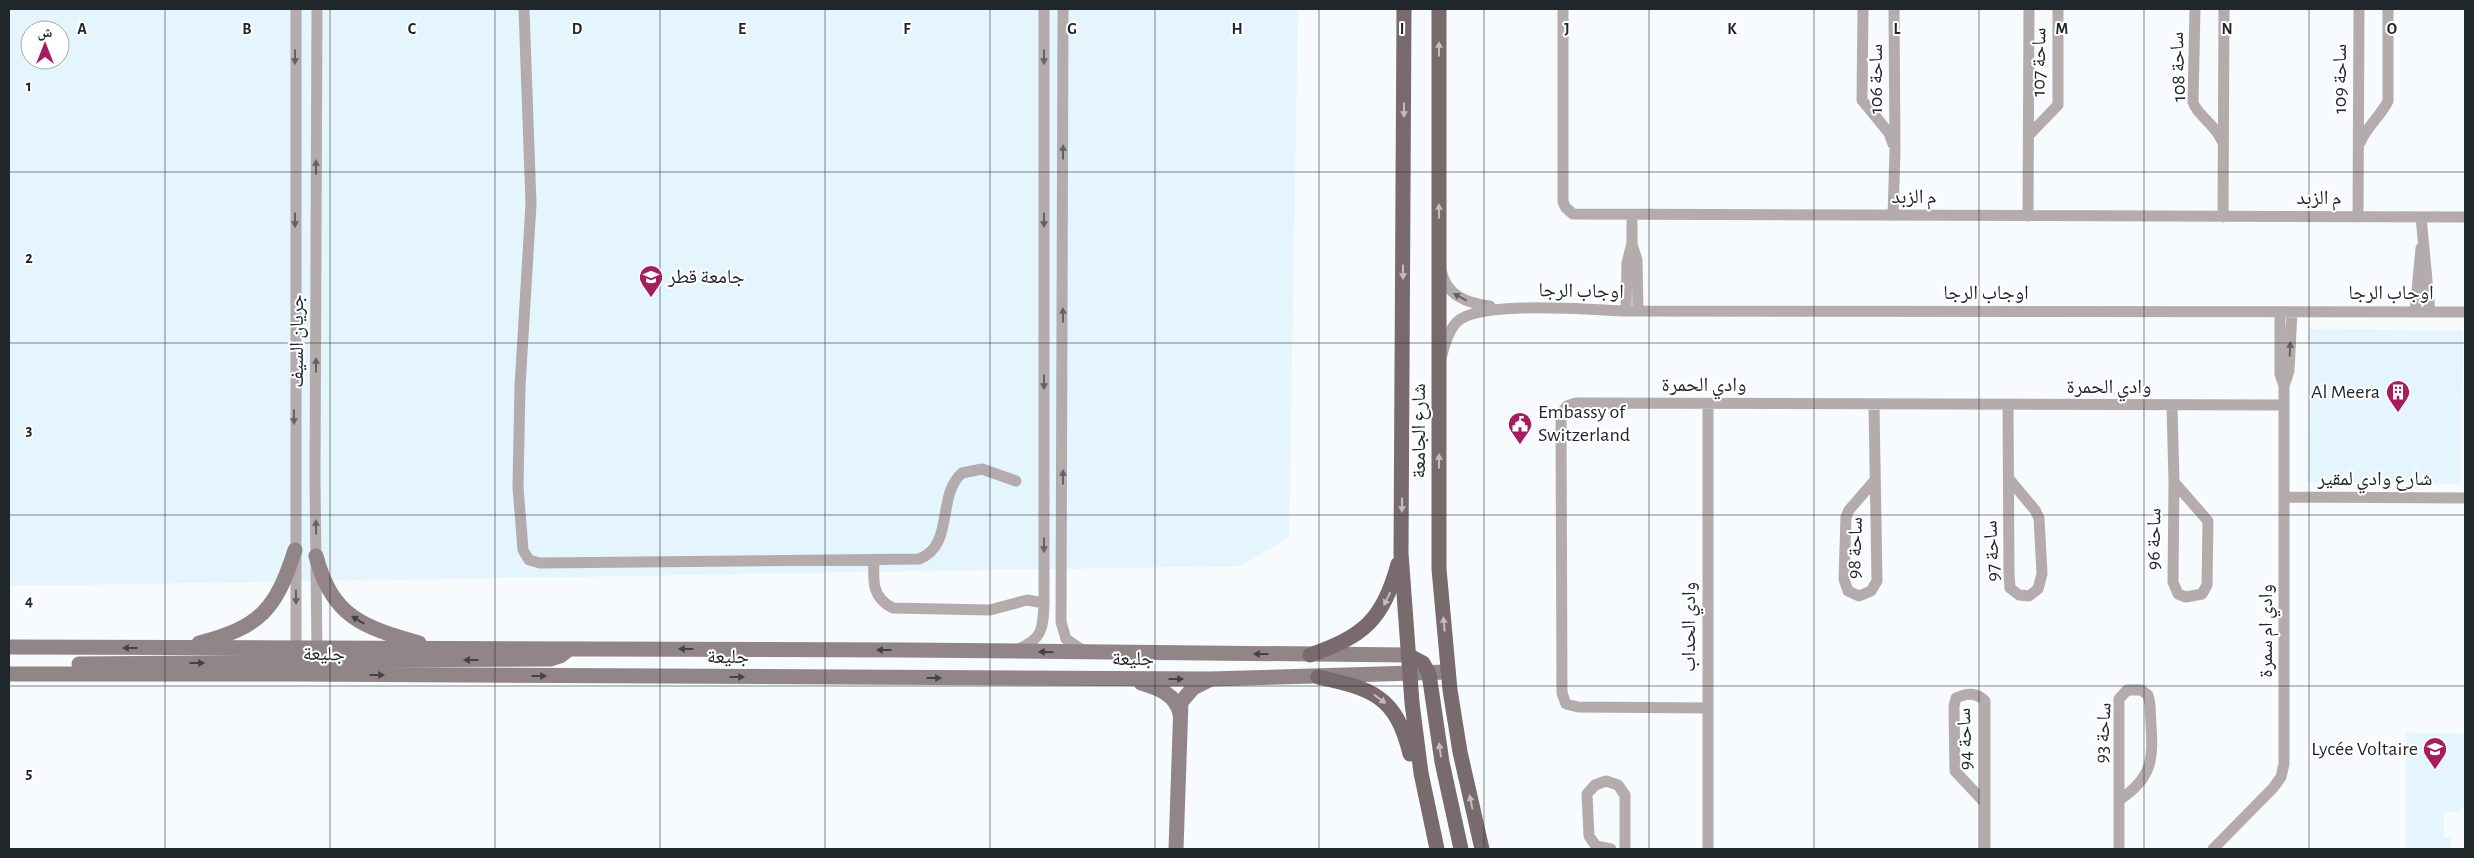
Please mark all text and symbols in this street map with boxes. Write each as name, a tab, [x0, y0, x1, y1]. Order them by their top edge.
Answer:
north arrow	[20, 20, 70, 70]
text: A	[77, 21, 87, 37]
text: B	[242, 21, 252, 37]
text: C	[408, 21, 417, 37]
text: D	[572, 21, 583, 37]
text: E	[738, 21, 746, 37]
text: F	[903, 21, 911, 37]
text: G	[1067, 21, 1077, 37]
text: H	[1231, 21, 1243, 37]
text: I	[1400, 21, 1404, 37]
text: J	[1564, 21, 1570, 37]
text: K	[1727, 21, 1737, 37]
text: L	[1894, 21, 1901, 37]
text: M	[2056, 21, 2068, 37]
text: N	[2221, 21, 2233, 37]
text: O	[2387, 21, 2397, 37]
text: ش	[38, 26, 53, 41]
street label: ساحة 107	[2028, 27, 2050, 97]
street label: ساحة 108	[2167, 32, 2189, 102]
one-way arrow	[1435, 41, 1443, 57]
street label: ساحة 106	[1866, 44, 1886, 114]
street label: ساحة 109	[2330, 44, 2350, 114]
one-way arrow	[291, 50, 299, 66]
one-way arrow	[1040, 50, 1048, 66]
text: 1	[26, 78, 32, 94]
one-way arrow	[1400, 102, 1408, 118]
one-way arrow	[1059, 144, 1067, 160]
one-way arrow	[312, 159, 320, 175]
street label: م الزبد	[1891, 187, 1937, 210]
street label: م الزبد	[2296, 188, 2342, 211]
one-way arrow	[1435, 203, 1443, 219]
one-way arrow	[291, 212, 299, 228]
one-way arrow	[1040, 212, 1048, 228]
text: 2	[25, 250, 33, 266]
school or university icon: جامعة قطر	[638, 264, 664, 298]
one-way arrow	[1399, 265, 1407, 281]
place label: جامعة قطر	[667, 267, 745, 287]
street label: اوجاب الرجا	[1538, 280, 1624, 302]
street label: اوجاب الرجا	[1943, 283, 2029, 304]
street label: اوجاب الرجا	[2348, 283, 2434, 304]
one-way arrow	[1453, 293, 1468, 301]
street label: جريان السيف	[287, 294, 308, 388]
one-way arrow	[1059, 306, 1067, 322]
one-way arrow	[2286, 341, 2294, 357]
one-way arrow	[312, 357, 320, 373]
one-way arrow	[1040, 375, 1048, 391]
street label: وادي الحمرة	[1662, 375, 1746, 400]
street label: وادي الحمرة	[2067, 377, 2151, 402]
building icon: Al Meera	[2385, 379, 2411, 413]
place label: Al Meera	[2311, 382, 2380, 402]
street label: شارع الجامعة	[1409, 383, 1431, 479]
place label: Embassy of Switzerland	[1538, 402, 1630, 445]
one-way arrow	[290, 410, 298, 426]
public building icon: Embassy of Switzerland	[1507, 411, 1533, 445]
text: 3	[26, 422, 33, 438]
one-way arrow	[1435, 453, 1443, 469]
one-way arrow	[1059, 469, 1067, 485]
street label: شارع وادي لمقير	[2317, 469, 2432, 494]
one-way arrow	[1398, 497, 1406, 513]
street label: ساحة 96	[2143, 508, 2165, 570]
street label: ساحة 98	[1844, 517, 1866, 579]
one-way arrow	[312, 519, 320, 535]
street label: ساحة 97	[1980, 520, 2004, 582]
one-way arrow	[1040, 537, 1048, 553]
street label: وادي الحداب	[1679, 582, 1704, 672]
street label: وادي ام سمرة	[2256, 584, 2281, 678]
one-way arrow	[292, 590, 300, 606]
one-way arrow	[1382, 592, 1391, 607]
text: 4	[25, 593, 33, 609]
one-way arrow	[1440, 615, 1448, 631]
one-way arrow	[352, 616, 365, 625]
one-way arrow	[122, 644, 138, 652]
street label: جليعة	[303, 644, 346, 665]
one-way arrow	[678, 645, 694, 653]
one-way arrow	[876, 646, 892, 654]
street label: جليعة	[707, 647, 749, 667]
one-way arrow	[1038, 648, 1054, 656]
street label: جليعة	[1112, 649, 1154, 669]
one-way arrow	[1253, 650, 1269, 658]
one-way arrow	[463, 656, 479, 664]
one-way arrow	[190, 659, 206, 667]
one-way arrow	[369, 671, 385, 679]
one-way arrow	[531, 672, 547, 680]
one-way arrow	[729, 673, 745, 681]
one-way arrow	[926, 674, 942, 682]
one-way arrow	[1168, 675, 1184, 683]
one-way arrow	[1373, 694, 1387, 704]
street label: ساحة 93	[2091, 702, 2115, 764]
street label: ساحة 94	[1954, 708, 1976, 770]
school or university icon: Lycée Voltaire	[2422, 736, 2448, 770]
place label: Lycée Voltaire	[2311, 739, 2418, 759]
one-way arrow	[1436, 742, 1444, 758]
text: 5	[26, 765, 33, 781]
one-way arrow	[1466, 793, 1474, 809]

